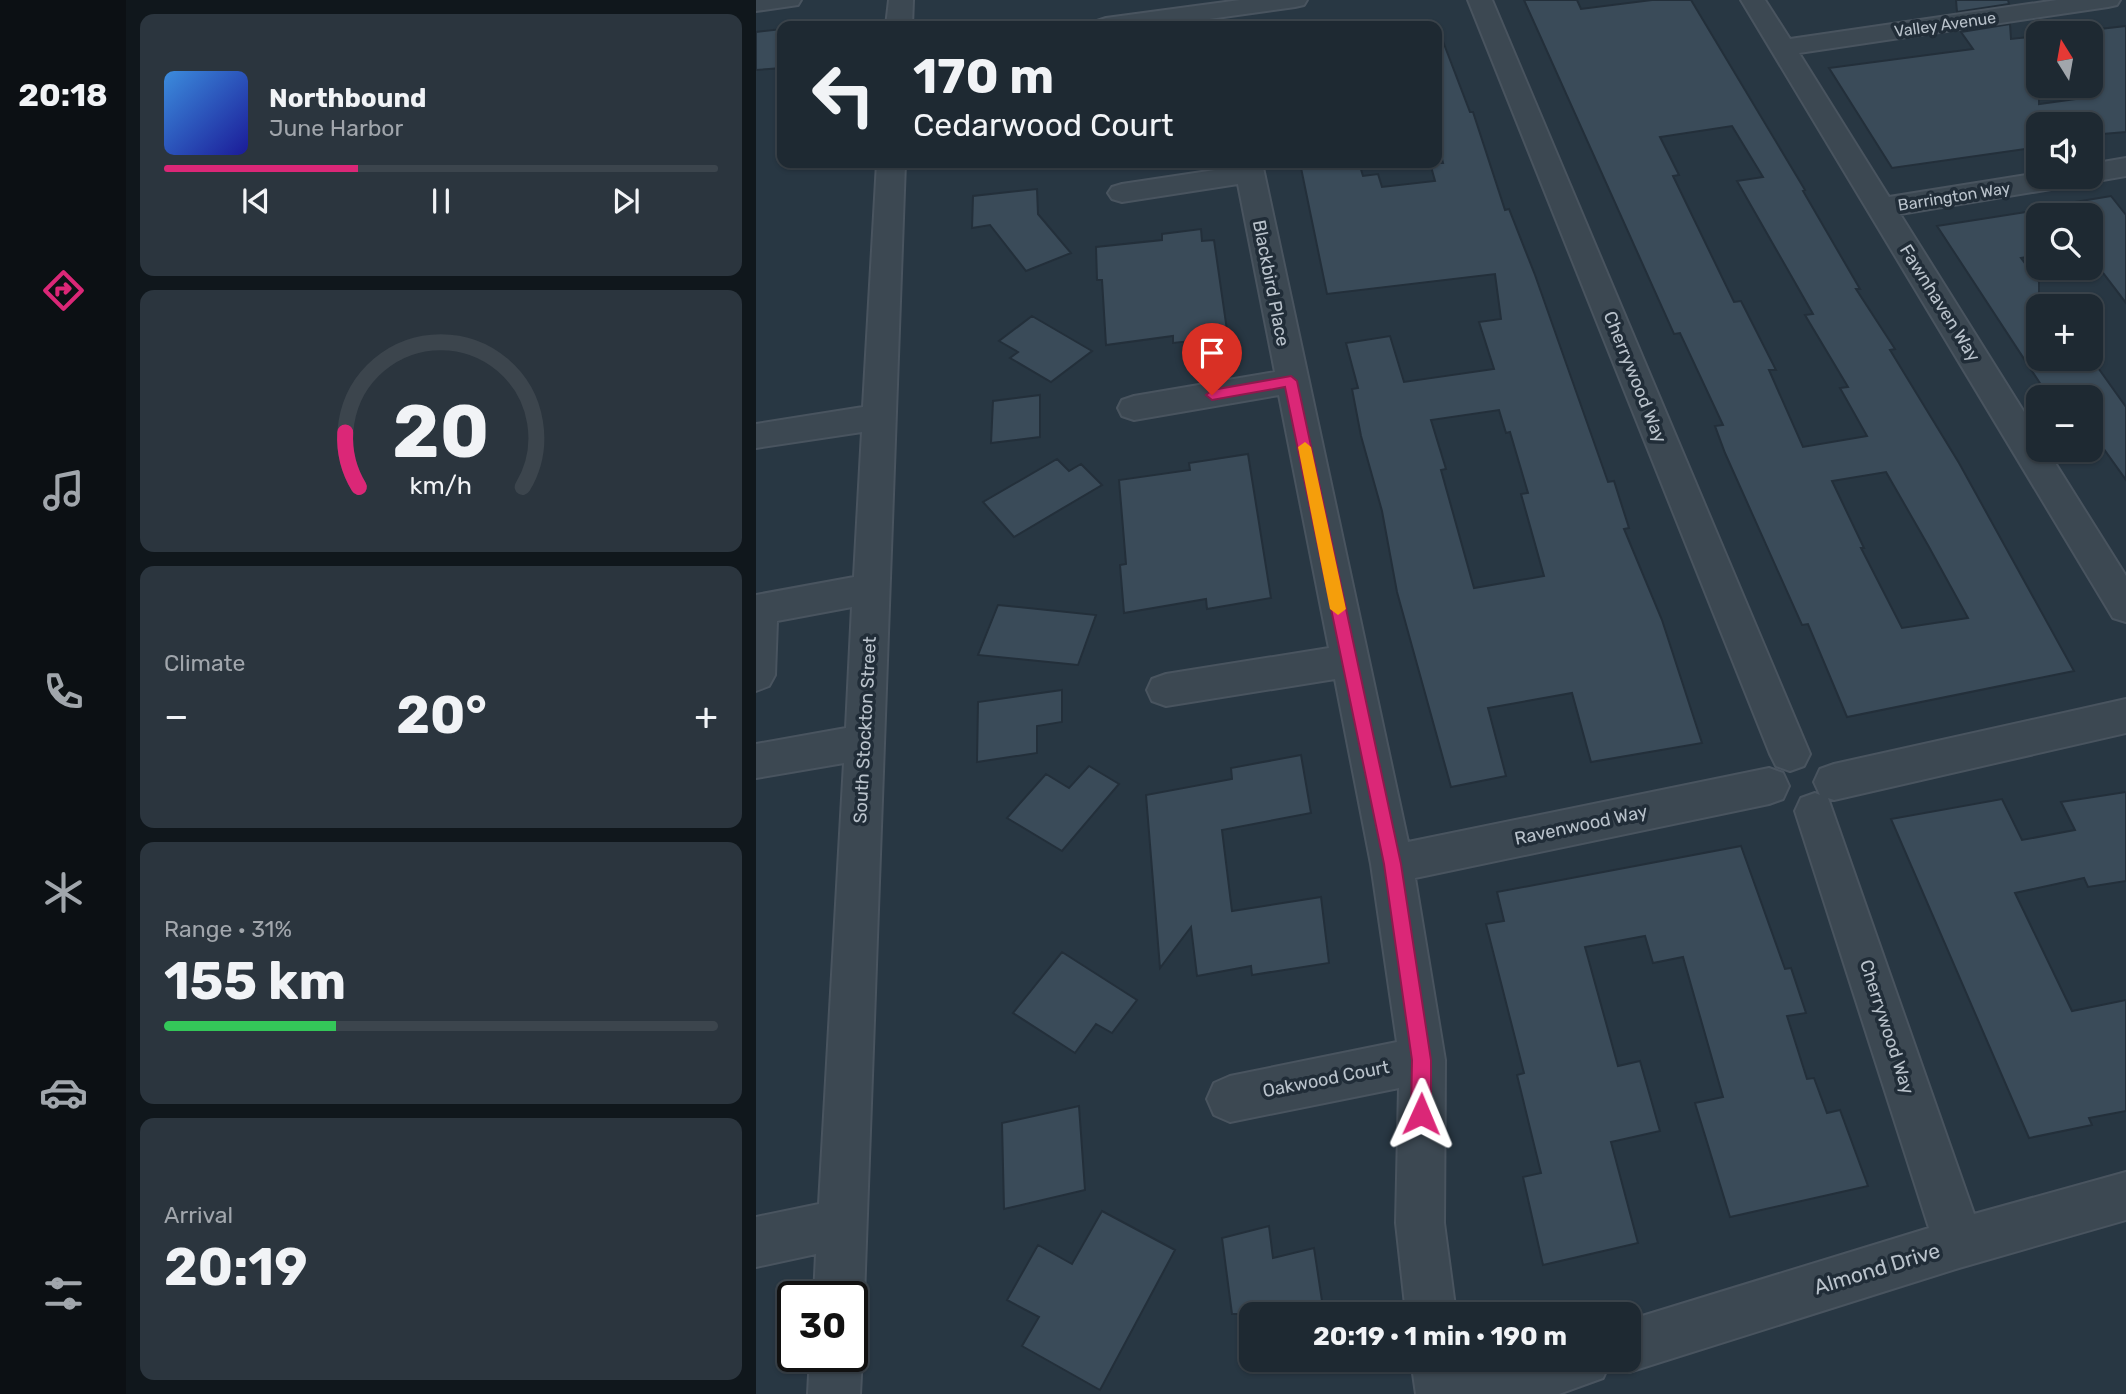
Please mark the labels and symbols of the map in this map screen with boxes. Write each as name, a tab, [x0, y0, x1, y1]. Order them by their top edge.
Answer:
street label: Valley Avenue	[1893, 8, 1997, 41]
north arrow	[2026, 21, 2104, 98]
street label: Barrington Way	[1897, 178, 2012, 215]
street label: Blackbird Place	[1248, 218, 1294, 348]
street label: Fawnhaven Way	[1895, 240, 1985, 366]
street label: Cherrywood Way	[1599, 308, 1671, 446]
pin	[1182, 323, 1242, 395]
street label: South Stockton Street	[849, 636, 881, 824]
street label: Ravenwood Way	[1512, 800, 1650, 850]
street label: Cherrywood Way	[1855, 957, 1919, 1097]
street label: Oakwood Court	[1261, 1056, 1391, 1102]
position arrow	[1384, 1077, 1458, 1151]
street label: Almond Drive	[1811, 1237, 1943, 1300]
speed limit sign: 30	[777, 1281, 868, 1372]

